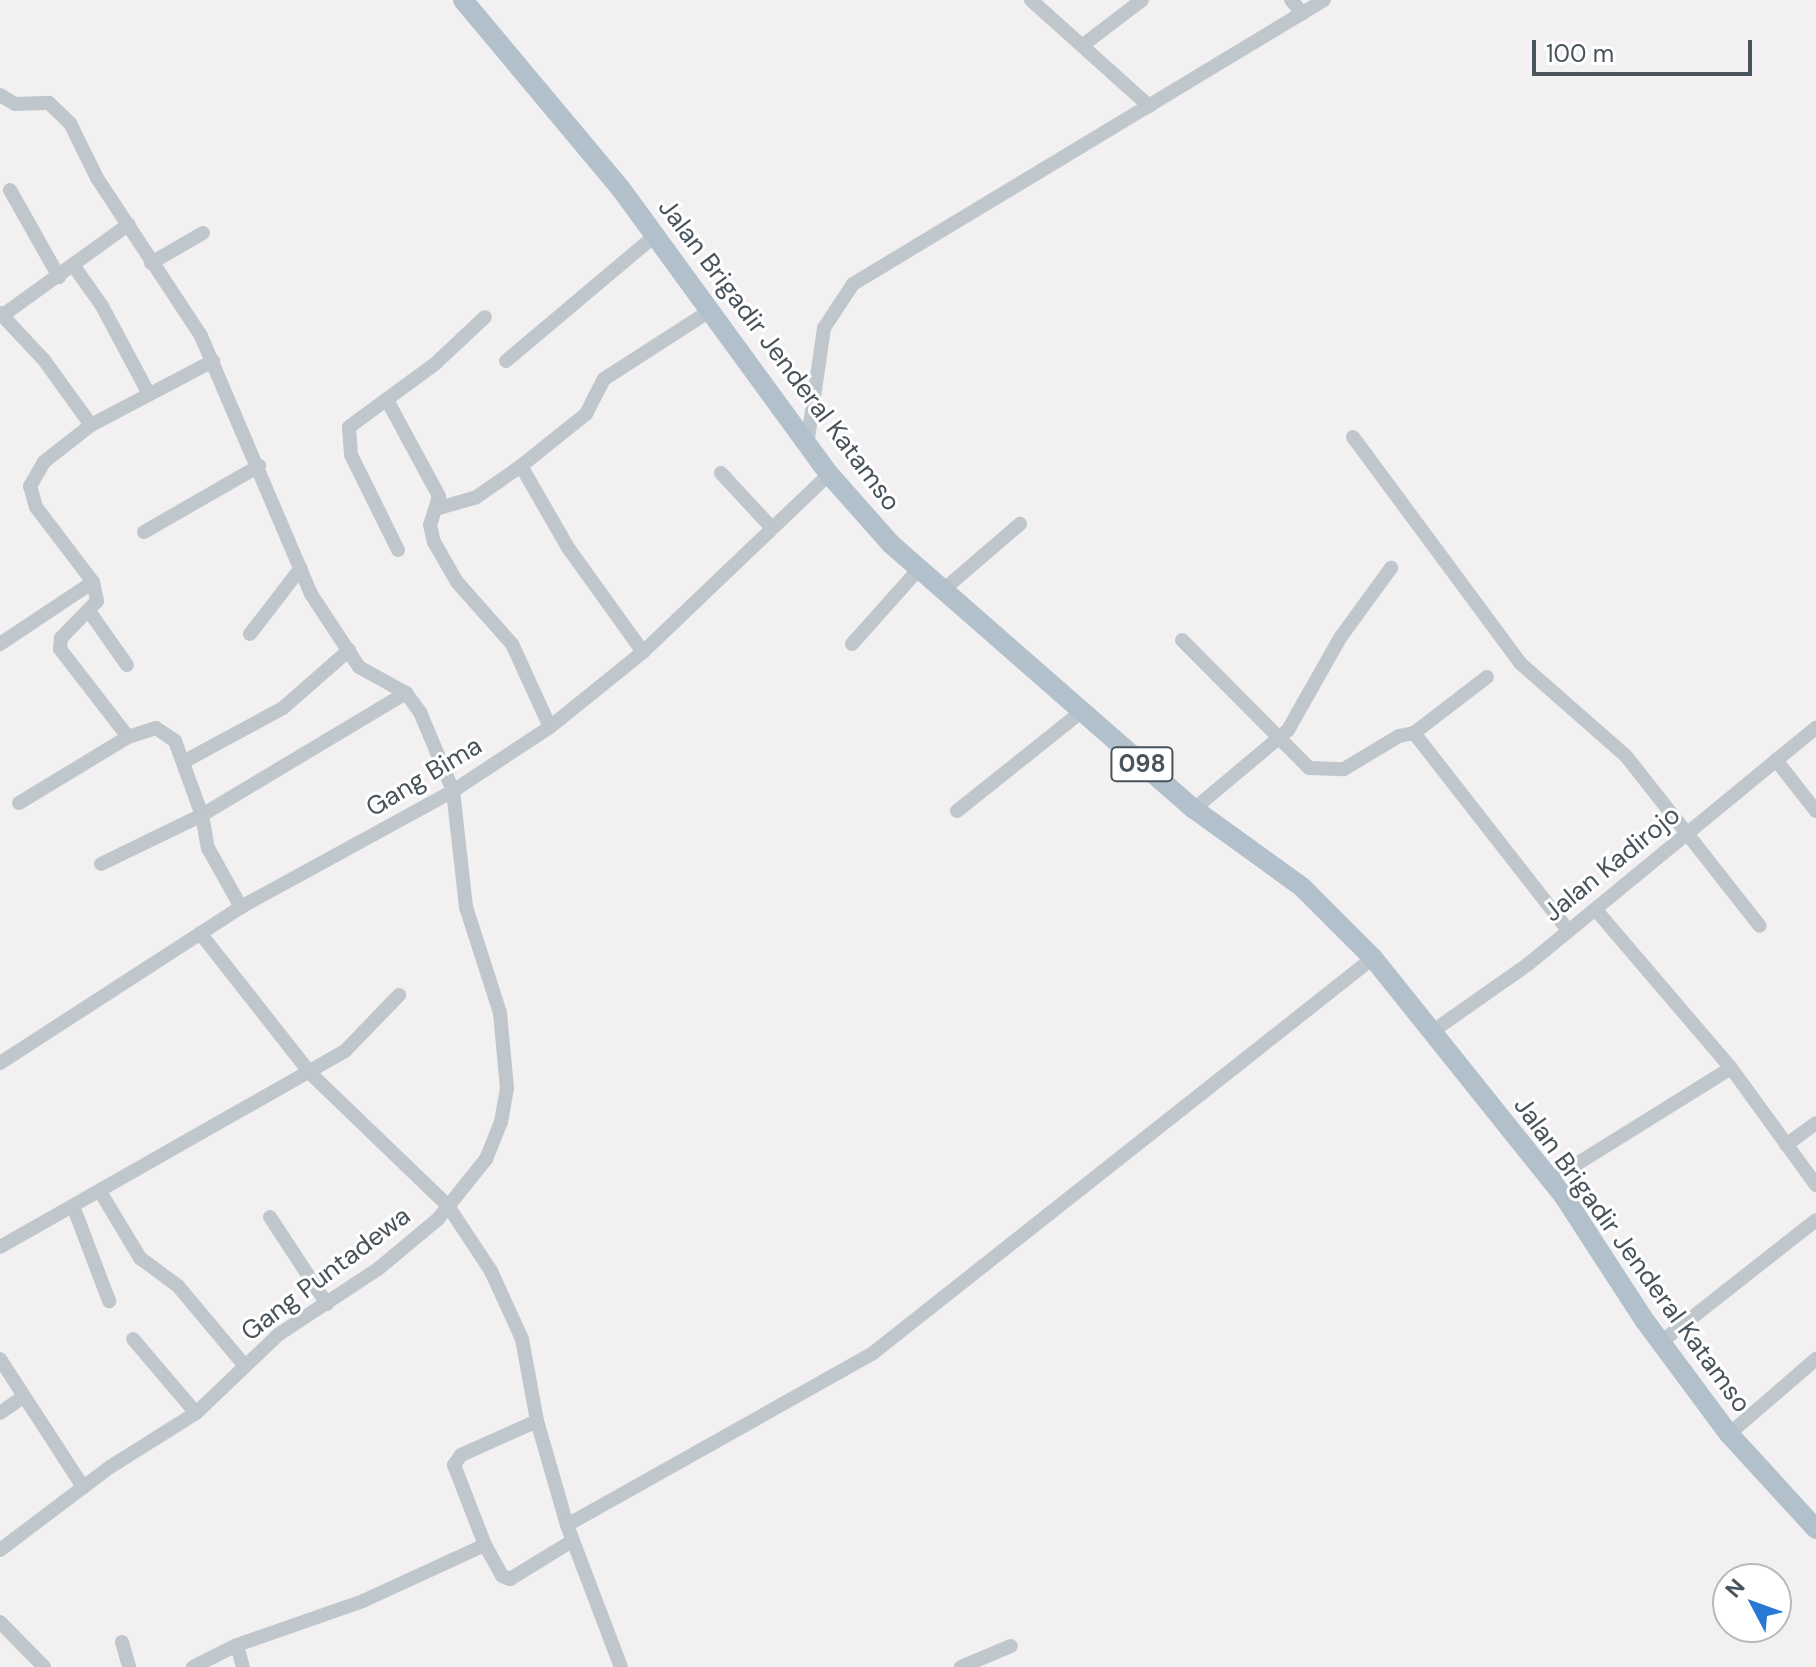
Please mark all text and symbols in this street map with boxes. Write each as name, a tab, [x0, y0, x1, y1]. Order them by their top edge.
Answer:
scale bar	[1536, 24, 1756, 74]
text: 100 m	[1546, 38, 1614, 69]
street label: Jalan Brigadir Jenderal Katamso	[651, 193, 907, 517]
street label: Gang Bima	[360, 730, 488, 824]
road number: 098	[1110, 744, 1174, 784]
street label: Jalan Kadirojo	[1537, 799, 1687, 929]
street label: Jalan Brigadir Jenderal Katamso	[1507, 1091, 1757, 1419]
street label: Gang Puntadewa	[235, 1200, 417, 1348]
north arrow	[1712, 1563, 1792, 1643]
text: N	[1719, 1573, 1751, 1604]

